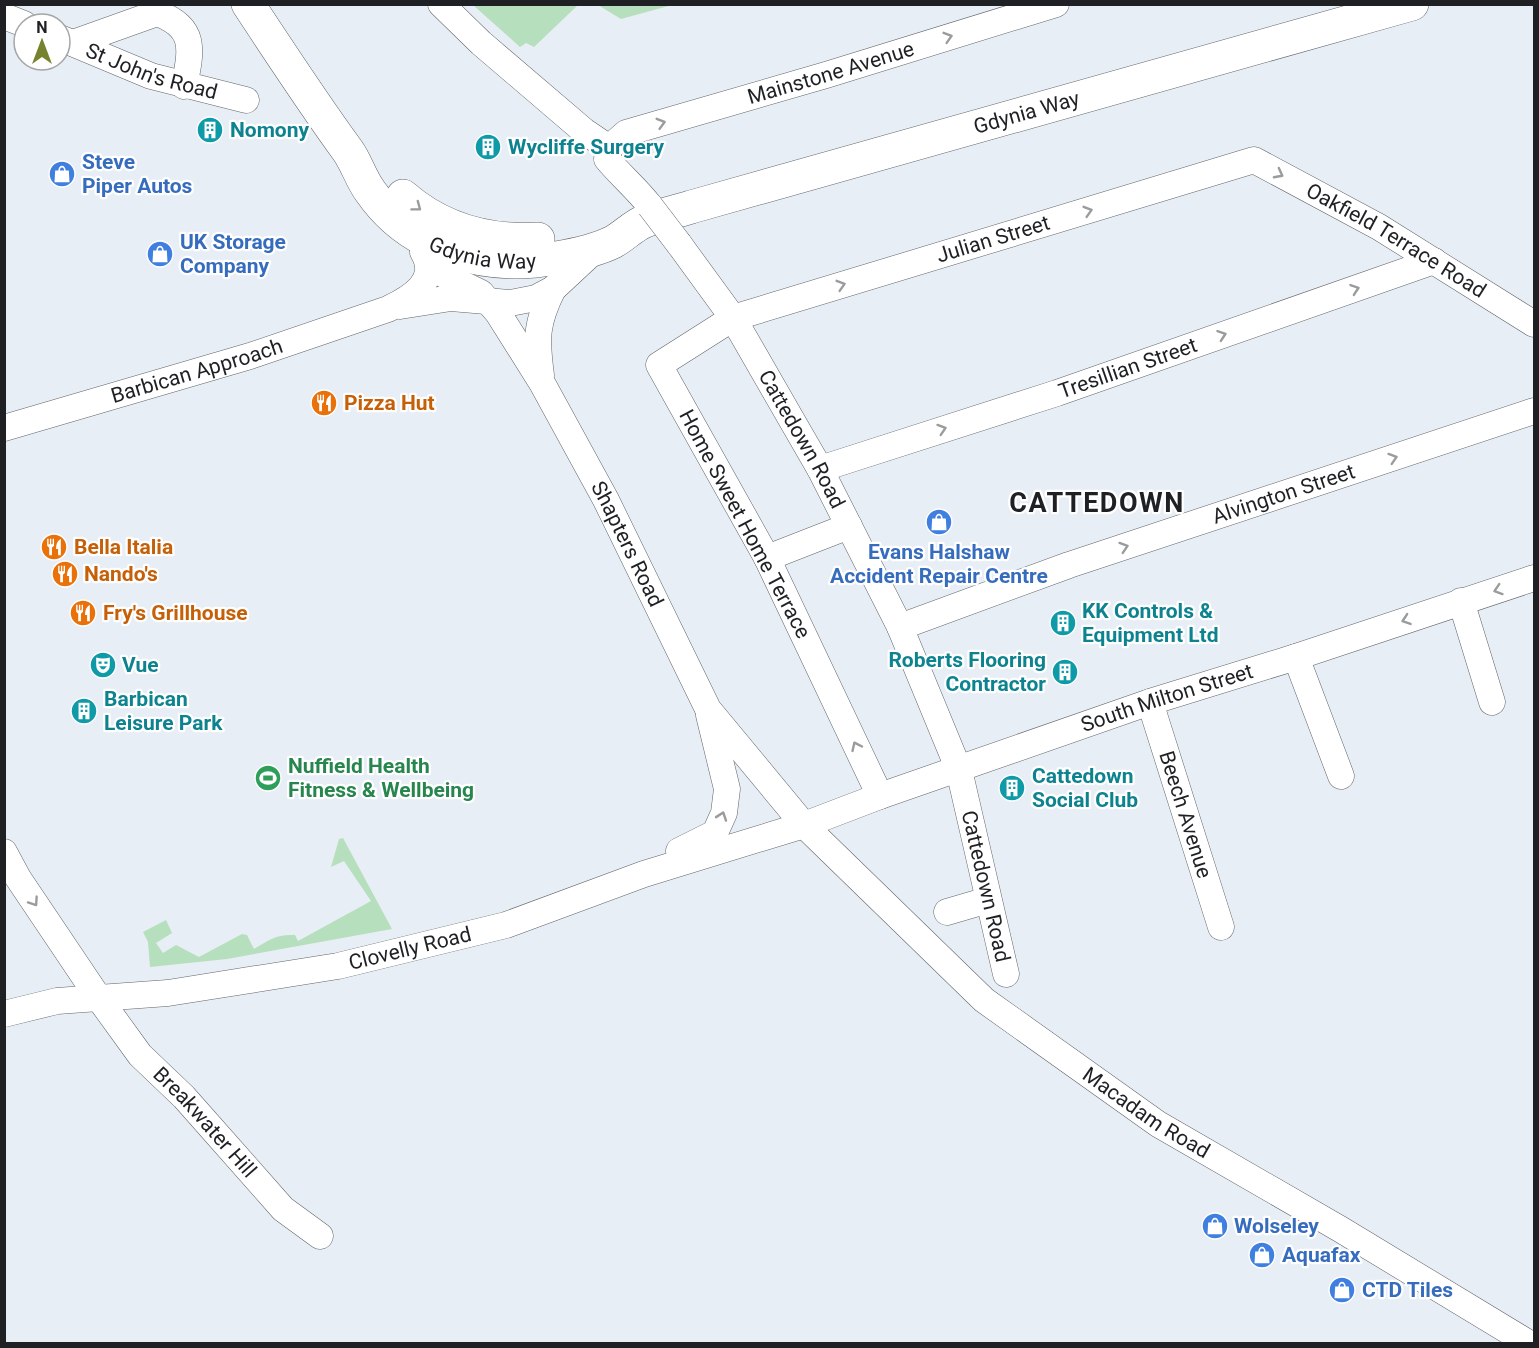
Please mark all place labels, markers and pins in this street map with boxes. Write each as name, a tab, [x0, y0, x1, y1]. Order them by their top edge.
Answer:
building icon: Nomony	[195, 115, 225, 145]
place label: Nomony	[230, 118, 309, 142]
building icon: Wycliffe Surgery	[473, 132, 503, 162]
place label: Wycliffe Surgery	[508, 135, 665, 159]
place label: Steve Piper Autos	[82, 150, 193, 198]
shop icon: Steve Piper Autos	[47, 159, 77, 189]
place label: UK Storage Company	[180, 230, 286, 278]
shop icon: UK Storage Company	[145, 239, 175, 269]
restaurant icon: Pizza Hut	[309, 388, 339, 418]
place label: Pizza Hut	[344, 391, 435, 415]
shop icon: Evans Halshaw Accident Repair Centre	[924, 507, 954, 537]
restaurant icon: Bella Italia	[39, 532, 69, 562]
place label: Bella Italia	[74, 535, 173, 559]
place label: Evans Halshaw Accident Repair Centre	[830, 540, 1048, 588]
restaurant icon: Nando's	[50, 559, 80, 589]
place label: Nando's	[84, 562, 158, 586]
restaurant icon: Fry's Grillhouse	[68, 598, 98, 628]
place label: KK Controls & Equipment Ltd	[1082, 599, 1219, 647]
place label: Fry's Grillhouse	[103, 601, 248, 625]
building icon: KK Controls & Equipment Ltd	[1048, 608, 1078, 638]
place label: Roberts Flooring Contractor	[888, 648, 1046, 696]
theatre icon: Vue	[88, 650, 118, 680]
place label: Vue	[122, 653, 159, 677]
building icon: Roberts Flooring Contractor	[1050, 657, 1080, 687]
place label: Barbican Leisure Park	[104, 687, 223, 735]
building icon: Barbican Leisure Park	[69, 696, 99, 726]
place label: Nuffield Health Fitness & Wellbeing	[288, 754, 474, 802]
sports icon: Nuffield Health Fitness & Wellbeing	[253, 763, 283, 793]
place label: Cattedown Social Club	[1032, 764, 1138, 812]
building icon: Cattedown Social Club	[997, 773, 1027, 803]
shop icon: Wolseley	[1200, 1211, 1230, 1241]
place label: Wolseley	[1234, 1214, 1319, 1238]
shop icon: Aquafax	[1247, 1240, 1277, 1270]
place label: Aquafax	[1282, 1243, 1361, 1267]
shop icon: CTD Tiles	[1327, 1275, 1357, 1305]
place label: CTD Tiles	[1362, 1278, 1453, 1302]

